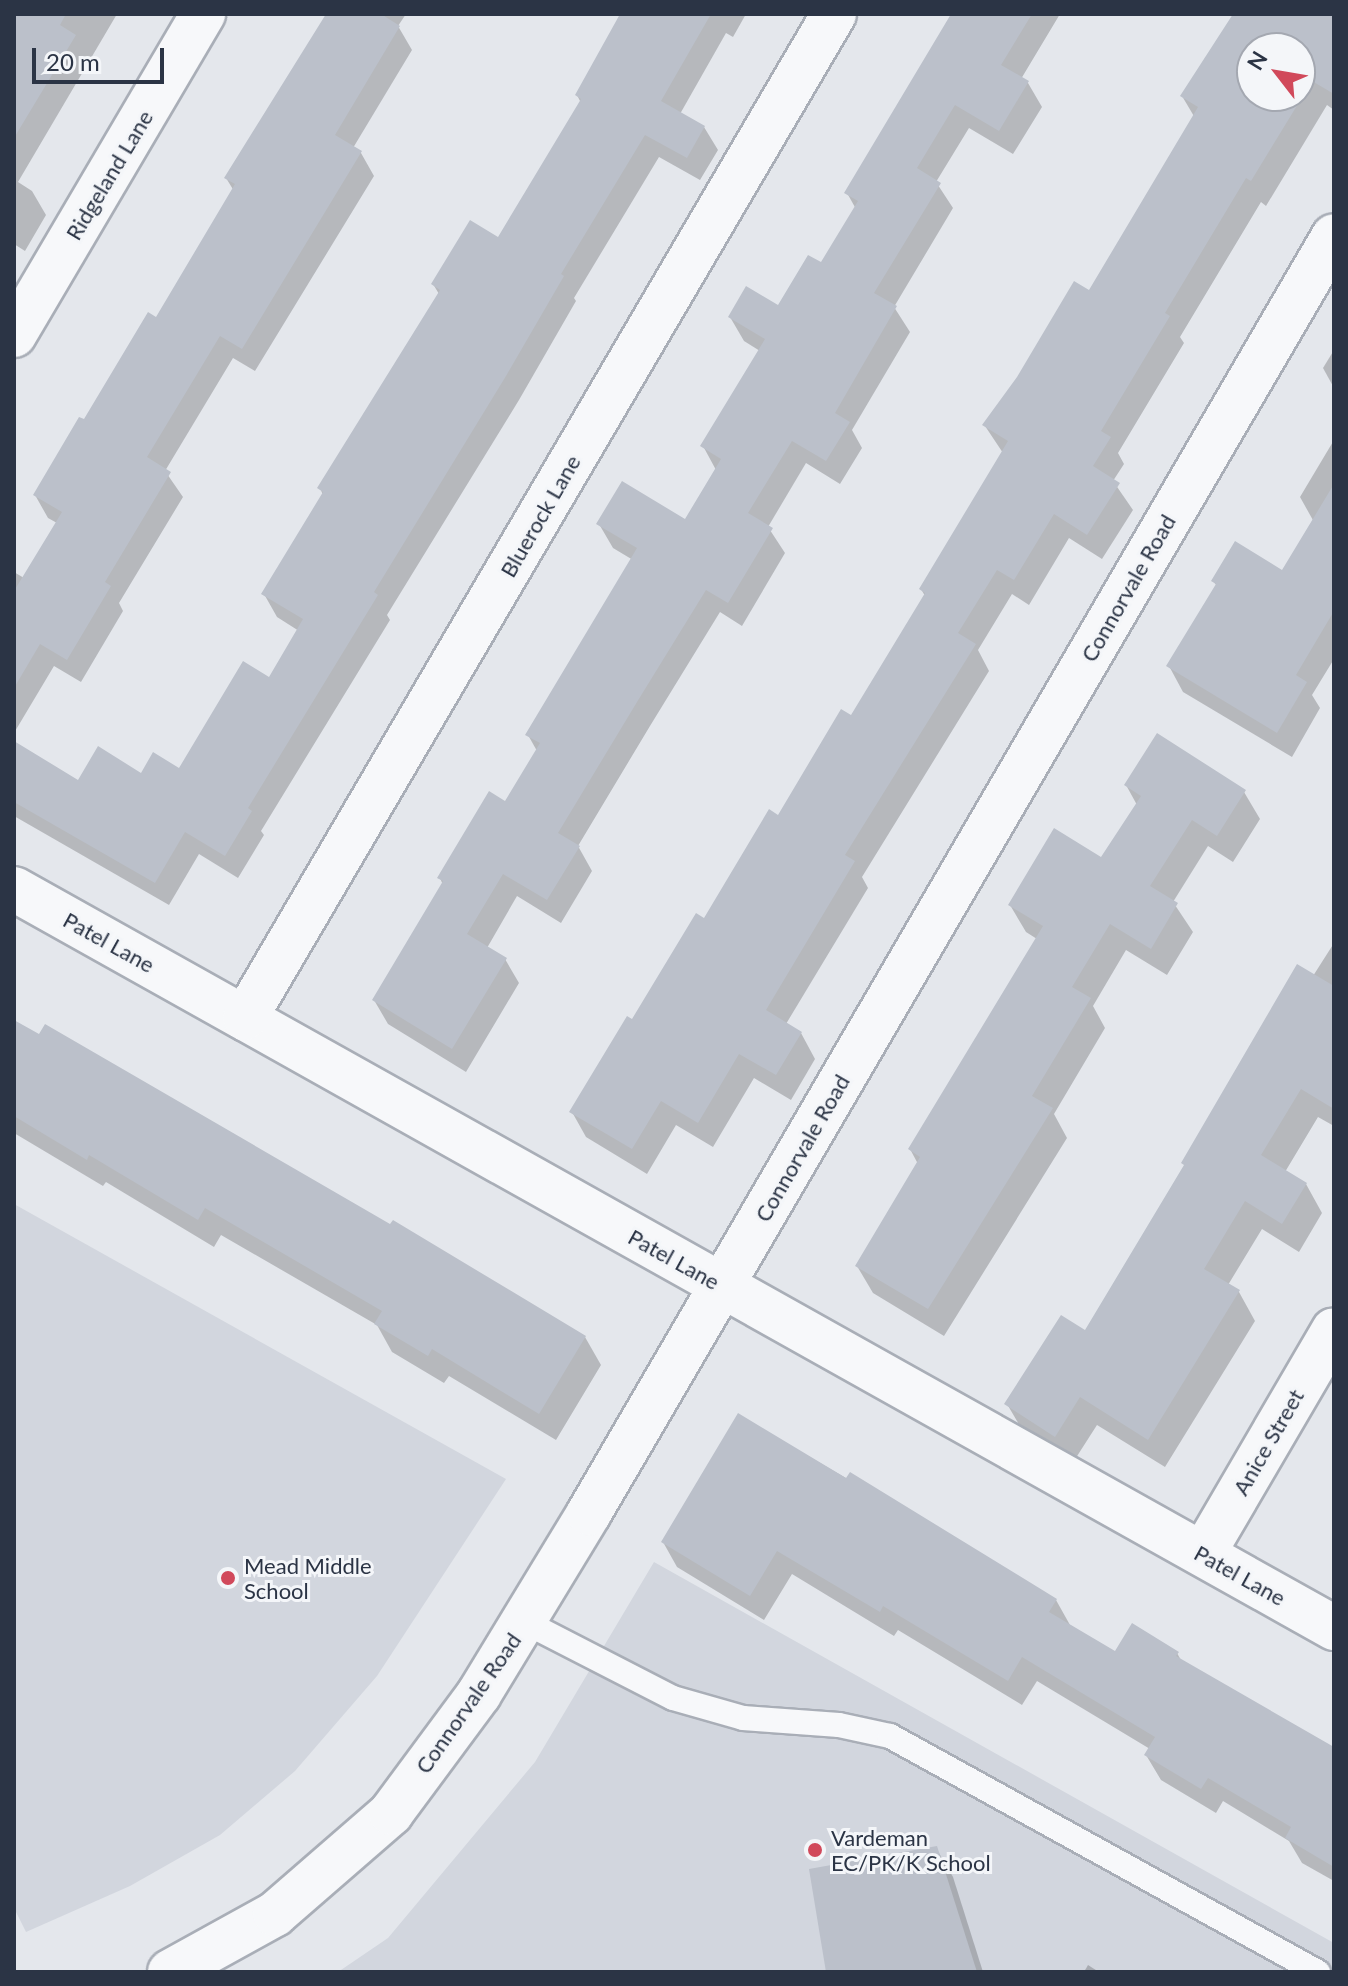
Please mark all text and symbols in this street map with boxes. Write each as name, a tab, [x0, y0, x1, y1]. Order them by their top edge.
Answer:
scale bar	[36, 32, 168, 82]
north arrow	[1236, 32, 1316, 112]
text: N	[1241, 46, 1273, 75]
text: 20 m	[46, 47, 100, 76]
street label: Ridgeland Lane	[60, 105, 158, 245]
street label: Bluerock Lane	[494, 450, 586, 582]
street label: Connorvale Road	[1075, 510, 1181, 666]
street label: Patel Lane	[59, 906, 159, 978]
street label: Connorvale Road	[749, 1070, 855, 1226]
street label: Patel Lane	[624, 1223, 724, 1295]
street label: Anice Street	[1227, 1384, 1309, 1500]
street label: Patel Lane	[1190, 1539, 1290, 1611]
place label: Mead Middle School	[244, 1552, 372, 1604]
marker: Mead Middle School	[219, 1569, 237, 1587]
street label: Connorvale Road	[410, 1628, 526, 1778]
place label: Vardeman EC/PK/K School	[831, 1824, 991, 1876]
marker: Vardeman EC/PK/K School	[806, 1841, 824, 1859]

